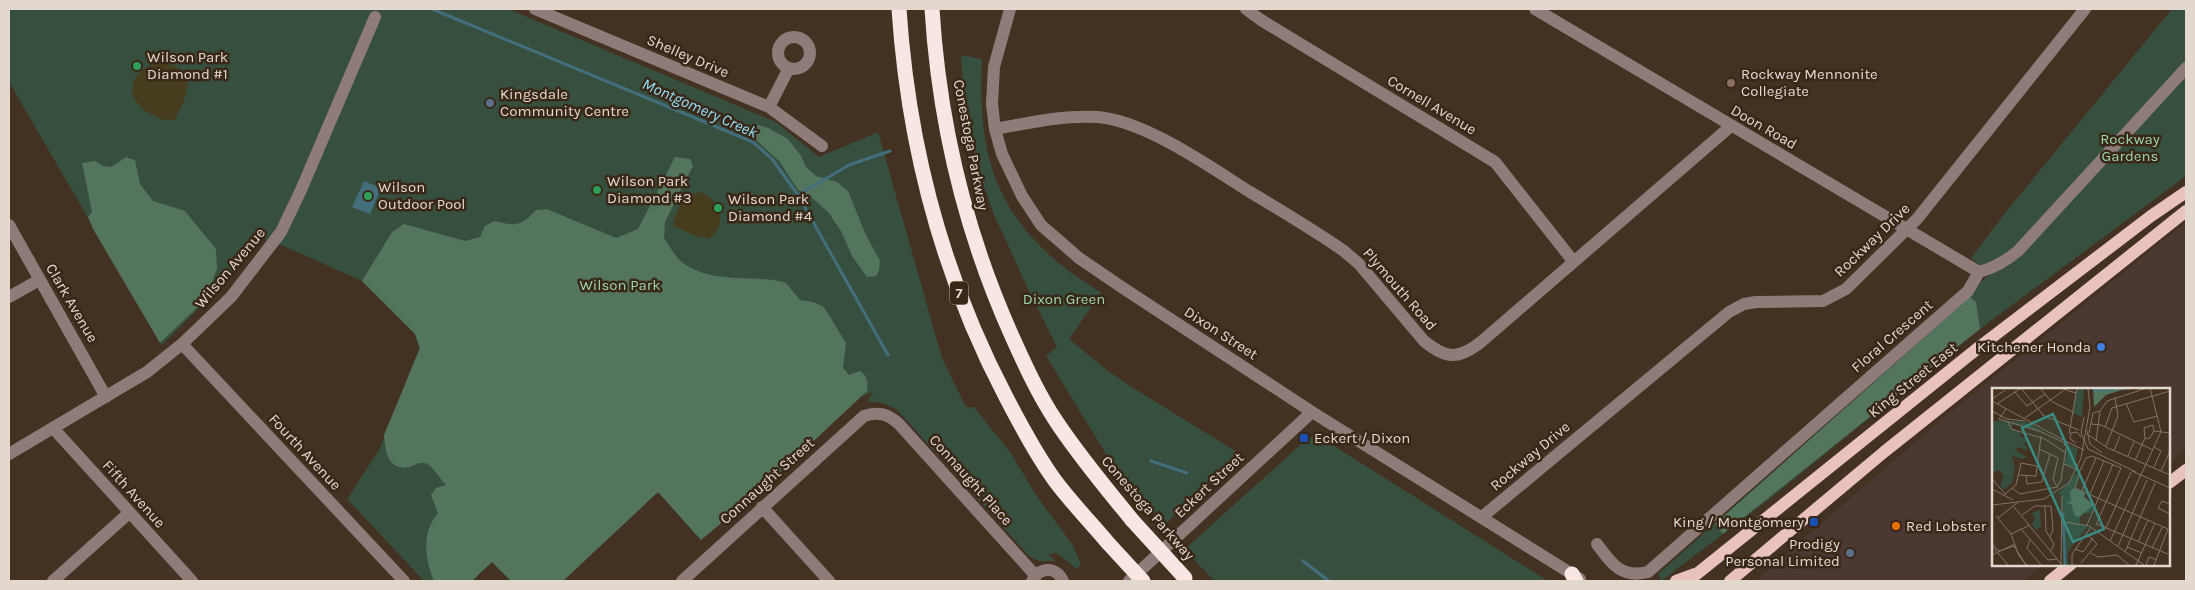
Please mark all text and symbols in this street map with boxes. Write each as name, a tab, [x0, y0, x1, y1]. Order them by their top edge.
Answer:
street label: Shelley Drive	[644, 31, 732, 81]
place label: Wilson Park Diamond #1	[147, 48, 228, 83]
marker: Wilson Park Diamond #1	[131, 60, 143, 72]
place label: Rockway Mennonite Collegiate	[1741, 65, 1878, 100]
street label: Cornell Avenue	[1384, 71, 1480, 139]
water label: Montgomery Creek	[639, 74, 761, 142]
marker: Rockway Mennonite Collegiate	[1725, 77, 1737, 89]
street label: Conestoga Parkway	[950, 78, 992, 212]
place label: Kingsdale Community Centre	[500, 85, 629, 120]
marker: Kingsdale Community Centre	[484, 97, 496, 109]
street label: Doon Road	[1728, 101, 1800, 153]
park label: Rockway Gardens	[2100, 130, 2160, 165]
place label: Wilson Park Diamond #3	[607, 172, 692, 207]
place label: Wilson Outdoor Pool	[378, 178, 466, 213]
marker: Wilson Park Diamond #3	[591, 184, 603, 196]
marker: Wilson Outdoor Pool	[362, 190, 374, 202]
place label: Wilson Park Diamond #4	[728, 190, 813, 225]
street label: Rockway Drive	[1830, 199, 1914, 281]
marker: Wilson Park Diamond #4	[712, 202, 724, 214]
street label: Wilson Avenue	[191, 224, 269, 312]
street label: Plymouth Road	[1359, 244, 1441, 334]
street label: Clark Avenue	[42, 260, 102, 346]
park label: Wilson Park	[579, 276, 661, 294]
road number: 7	[950, 282, 968, 304]
park label: Dixon Green	[1023, 290, 1105, 308]
street label: Floral Crescent	[1848, 296, 1937, 376]
street label: Dixon Street	[1181, 303, 1261, 364]
street label: King Street East	[1865, 338, 1962, 421]
place label: Kitchener Honda	[1977, 338, 2091, 356]
marker: Kitchener Honda	[2095, 341, 2107, 353]
inset map	[1992, 388, 2170, 565]
street label: Fourth Avenue	[265, 410, 345, 494]
street label: Rockway Drive	[1487, 418, 1573, 494]
place label: Eckert / Dixon	[1314, 429, 1410, 447]
street label: Connaught Place	[926, 431, 1016, 529]
marker: Eckert / Dixon	[1298, 432, 1310, 444]
street label: Connaught Street	[716, 434, 818, 528]
street label: Eckert Street	[1171, 448, 1248, 522]
street label: Conestoga Parkway	[1098, 452, 1198, 564]
street label: Fifth Avenue	[99, 456, 169, 532]
place label: King / Montgomery	[1673, 513, 1804, 531]
marker: King / Montgomery	[1808, 516, 1820, 528]
place label: Red Lobster	[1906, 517, 1987, 535]
marker: Red Lobster	[1890, 520, 1902, 532]
place label: Prodigy Personal Limited	[1725, 535, 1840, 570]
marker: Prodigy Personal Limited	[1844, 547, 1856, 559]

